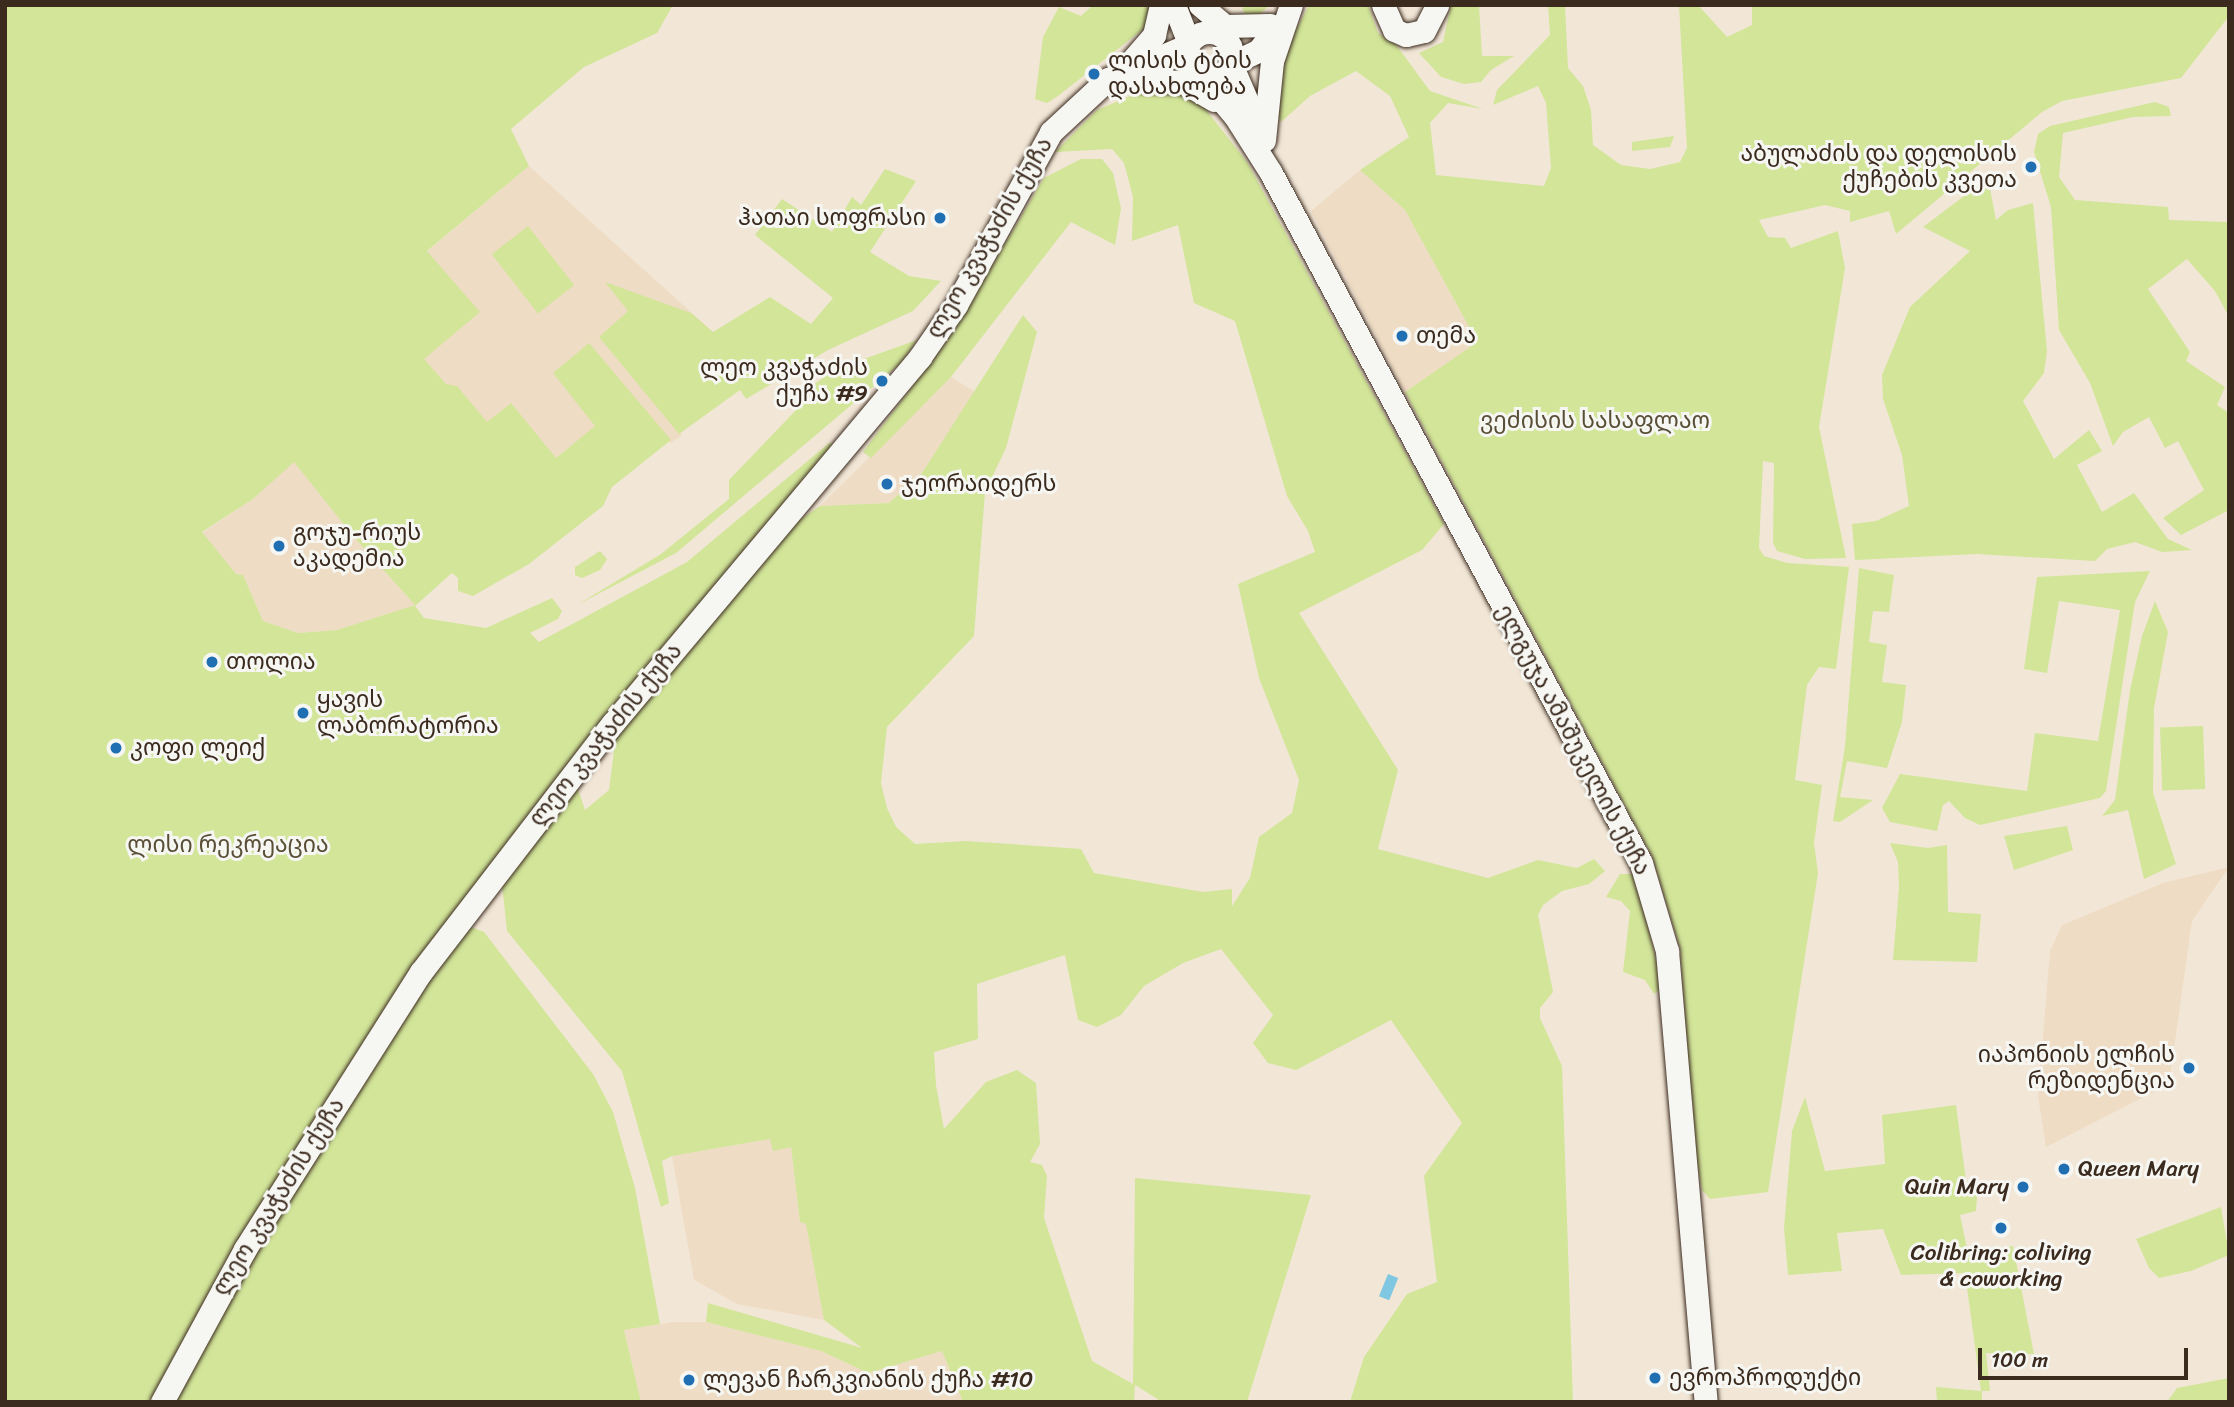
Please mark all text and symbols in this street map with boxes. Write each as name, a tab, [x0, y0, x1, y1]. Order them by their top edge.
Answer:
place label: ლისის ტბის დასახლება	[1108, 47, 1252, 101]
marker: ლისის ტბის დასახლება	[1086, 66, 1102, 82]
street label: ლეო კვაჭაძის ქუჩა	[921, 132, 1059, 344]
place label: აბულაძის და დელისის ქუჩების კვეთა	[1740, 140, 2017, 194]
marker: აბულაძის და დელისის ქუჩების კვეთა	[2023, 159, 2039, 175]
place label: ჰათაი სოფრასი	[738, 204, 926, 232]
marker: ჰათაი სოფრასი	[932, 210, 948, 226]
place label: თემა	[1416, 322, 1476, 350]
marker: თემა	[1394, 328, 1410, 344]
place label: ლეო კვაჭაძის ქუჩა #9	[700, 354, 868, 408]
marker: ლეო კვაჭაძის ქუჩა #9	[874, 373, 890, 389]
park label: ვეძისის სასაფლაო	[1480, 407, 1710, 435]
place label: ჯეორაიდერს	[901, 470, 1056, 498]
marker: ჯეორაიდერს	[879, 476, 895, 492]
place label: გოჯუ-რიუს აკადემია	[293, 519, 421, 573]
marker: გოჯუ-რიუს აკადემია	[271, 538, 287, 554]
street label: ელგუჯა ამაშუკელის ქუჩა	[1490, 600, 1656, 880]
street label: ლეო კვაჭაძის ქუჩა	[524, 638, 688, 832]
place label: თოლია	[226, 648, 316, 676]
marker: თოლია	[204, 654, 220, 670]
place label: ყავის ლაბორატორია	[317, 686, 499, 740]
marker: ყავის ლაბორატორია	[295, 705, 311, 721]
place label: კოფი ლეიქ	[130, 734, 265, 762]
marker: კოფი ლეიქ	[108, 740, 124, 756]
park label: ლისი რეკრეაცია	[127, 831, 329, 859]
place label: იაპონიის ელჩის რეზიდენცია	[1978, 1041, 2175, 1095]
marker: იაპონიის ელჩის რეზიდენცია	[2181, 1060, 2197, 1076]
street label: ლეო კვაჭაძის ქუჩა	[207, 1093, 351, 1301]
place label: Queen Mary	[2078, 1155, 2198, 1183]
marker: Queen Mary	[2056, 1161, 2072, 1177]
place label: Quin Mary	[1905, 1173, 2009, 1201]
marker: Quin Mary	[2015, 1179, 2031, 1195]
marker: Colibring: coliving & coworking	[1993, 1220, 2009, 1236]
place label: Colibring: coliving & coworking	[1910, 1239, 2092, 1293]
scale bar	[1982, 1334, 2192, 1378]
text: 100 m	[1991, 1341, 2048, 1379]
place label: ევროპროდუქტი	[1669, 1364, 1861, 1392]
place label: ლევან ჩარკვიანის ქუჩა #10	[703, 1366, 1033, 1394]
marker: ევროპროდუქტი	[1647, 1370, 1663, 1386]
marker: ლევან ჩარკვიანის ქუჩა #10	[681, 1372, 697, 1388]

